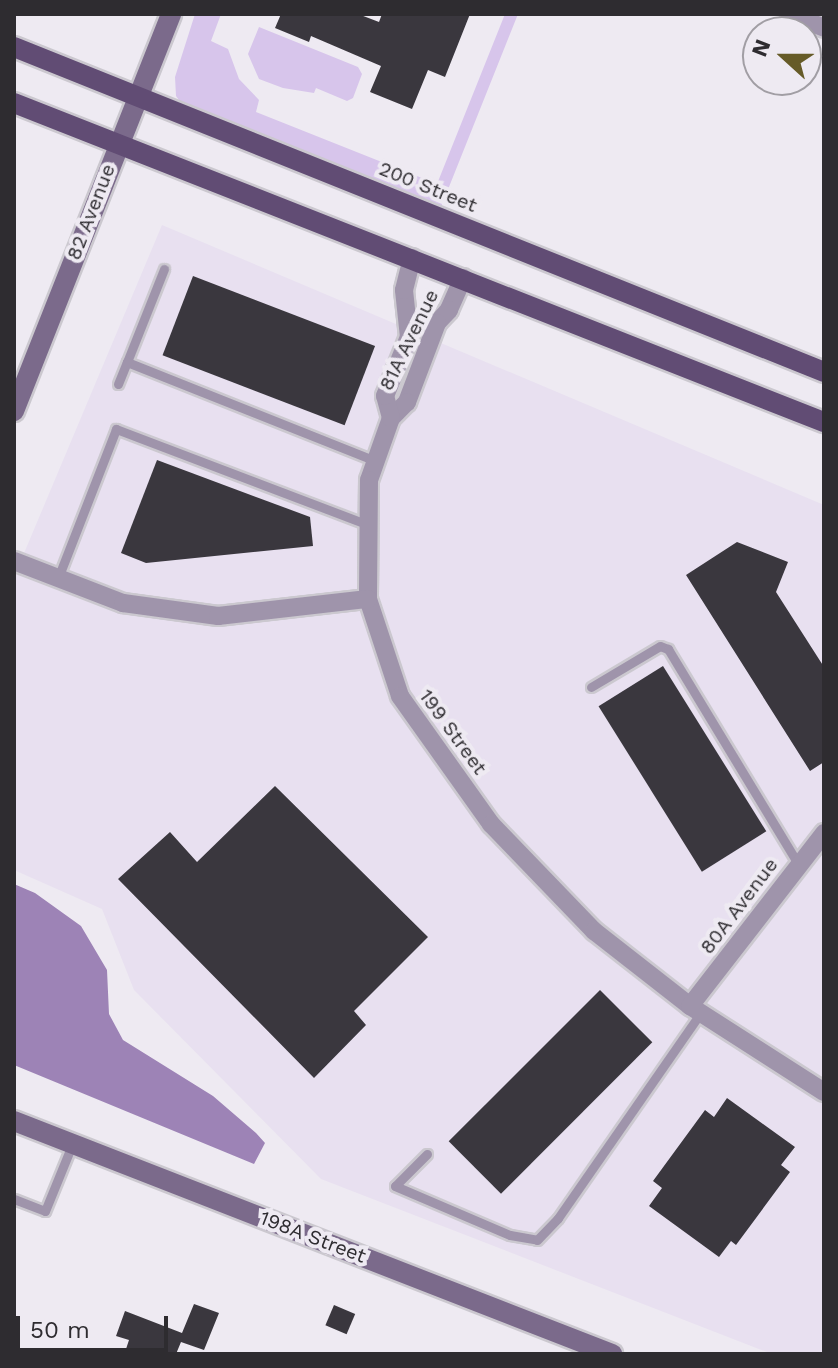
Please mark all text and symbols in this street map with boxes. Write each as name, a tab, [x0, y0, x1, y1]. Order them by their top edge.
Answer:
north arrow	[742, 16, 822, 96]
text: N	[746, 36, 776, 60]
street label: 200 Street	[375, 156, 481, 218]
street label: 82 Avenue	[62, 160, 120, 264]
street label: 81A Avenue	[374, 285, 444, 395]
street label: 199 Street	[414, 685, 492, 779]
street label: 80A Avenue	[695, 853, 783, 959]
street label: 198A Street	[256, 1206, 370, 1268]
scale bar	[20, 1300, 172, 1350]
text: 50 m	[30, 1316, 90, 1344]

